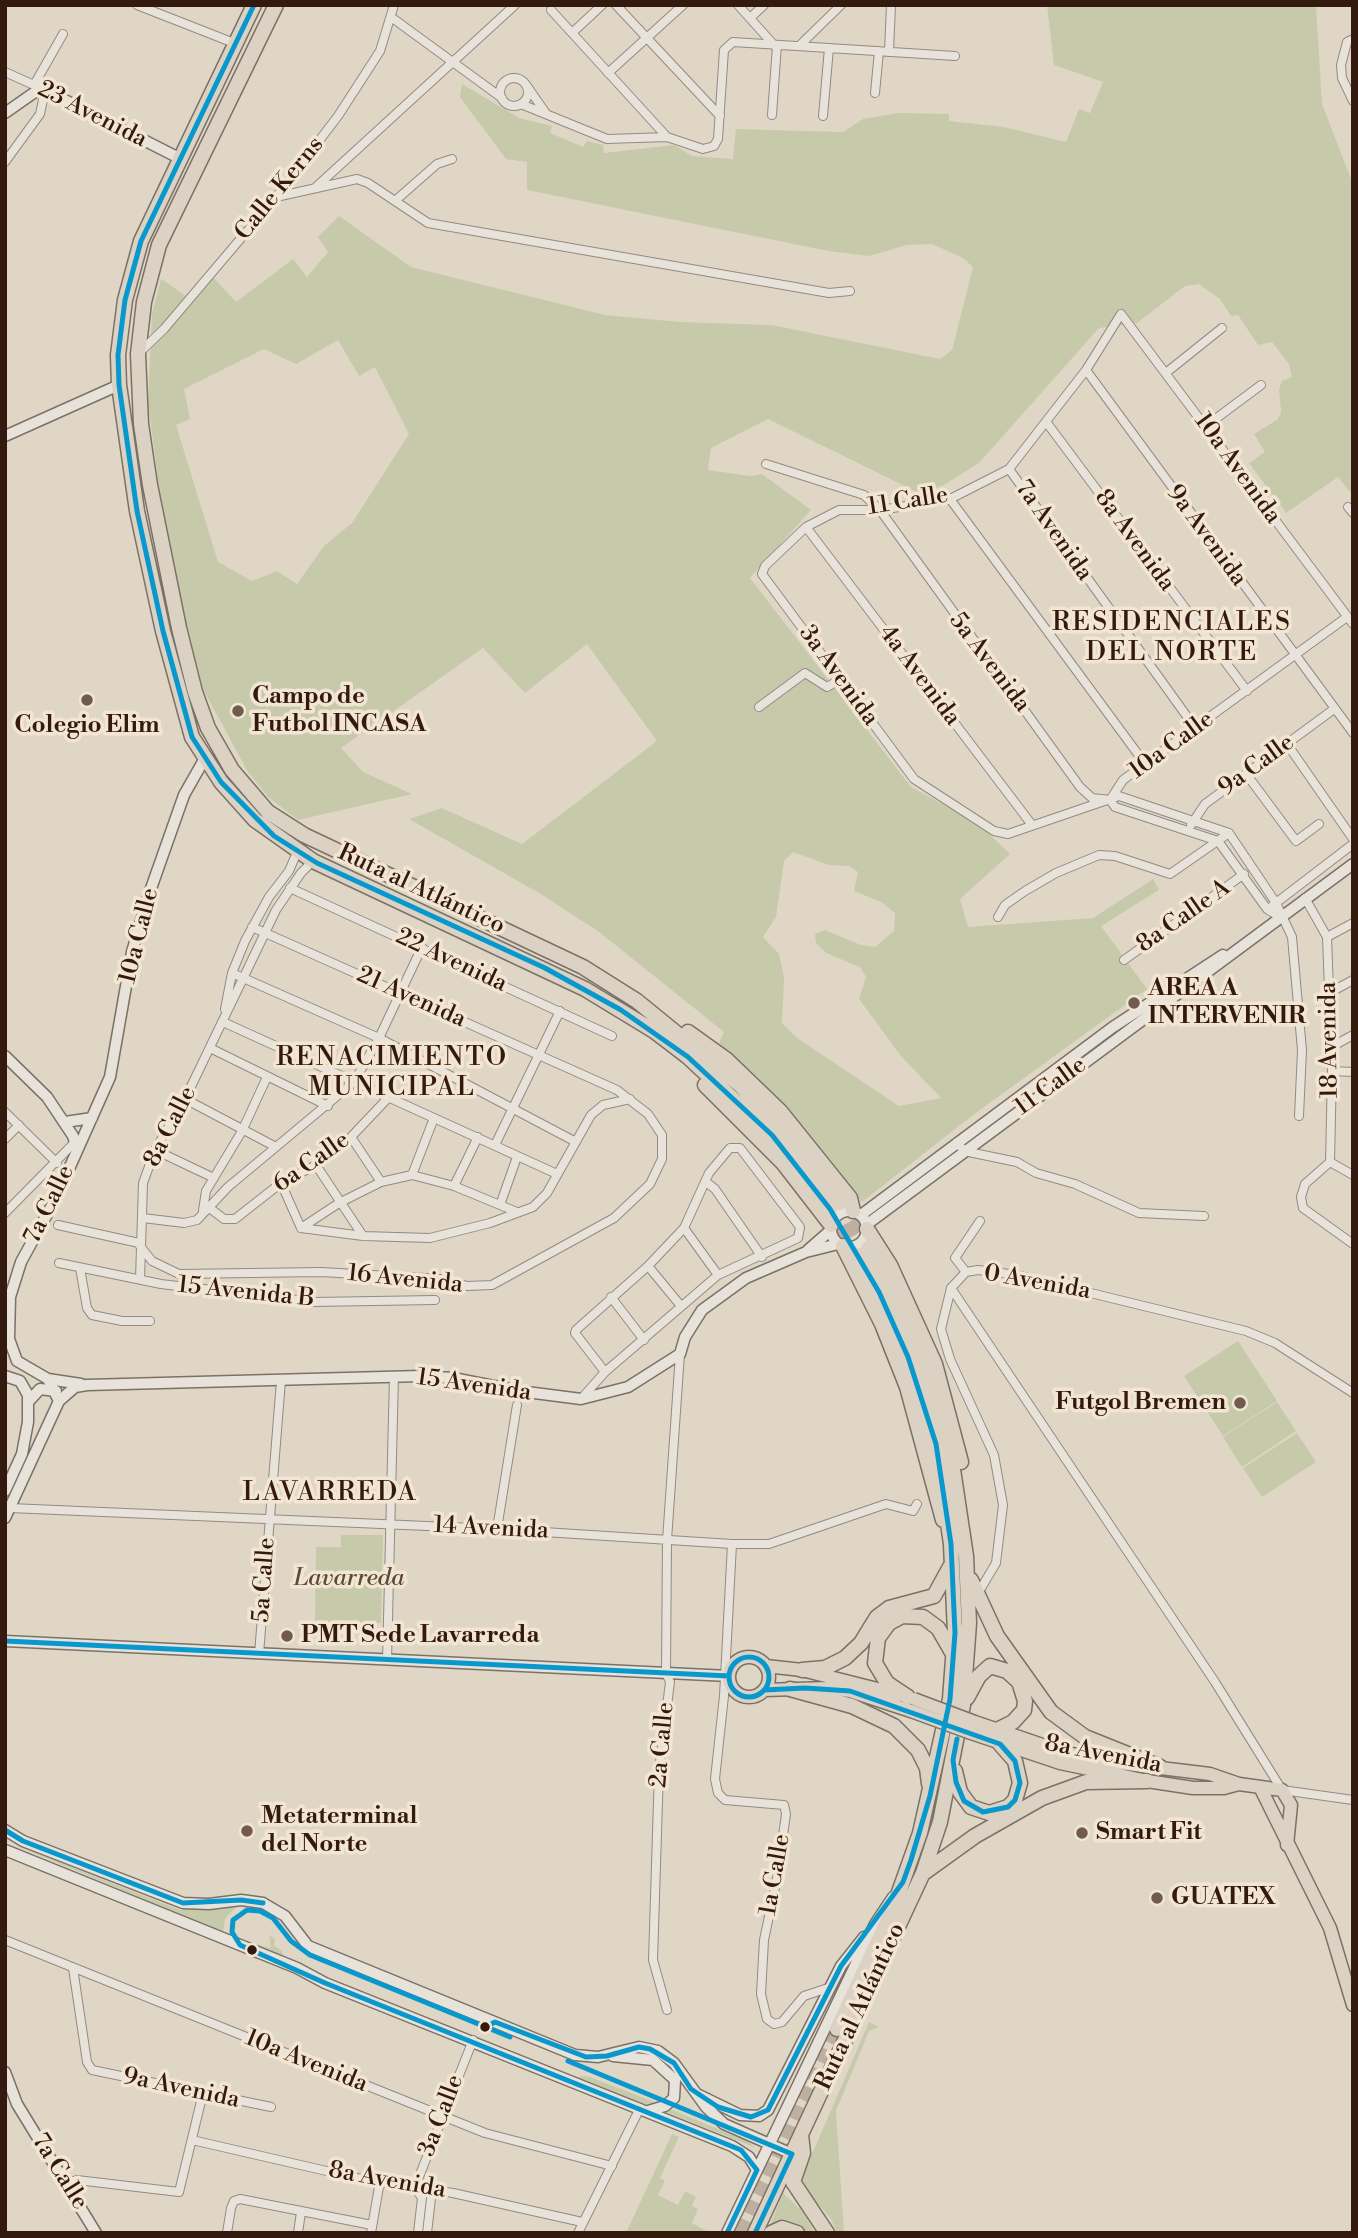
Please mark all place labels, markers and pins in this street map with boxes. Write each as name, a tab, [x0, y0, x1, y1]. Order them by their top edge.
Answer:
place label: Campo de Futbol INCASA	[252, 683, 426, 739]
marker: Colegio Elim	[79, 692, 95, 708]
marker: Campo de Futbol INCASA	[230, 703, 246, 719]
place label: Colegio Elim	[14, 712, 160, 740]
place label: AREA A INTERVENIR	[1148, 975, 1306, 1031]
marker: AREA A INTERVENIR	[1126, 995, 1142, 1011]
place label: Futgol Bremen	[1055, 1389, 1226, 1417]
marker: Futgol Bremen	[1232, 1395, 1248, 1411]
place label: PMT Sede Lavarreda	[301, 1622, 539, 1650]
marker: PMT Sede Lavarreda	[279, 1628, 295, 1644]
place label: Metaterminal del Norte	[261, 1803, 417, 1859]
place label: Smart Fit	[1096, 1819, 1202, 1847]
marker: Metaterminal del Norte	[239, 1823, 255, 1839]
marker: Smart Fit	[1074, 1825, 1090, 1841]
place label: GUATEX	[1171, 1884, 1275, 1912]
marker: GUATEX	[1149, 1890, 1165, 1906]
unlabelled marker	[245, 1943, 259, 1957]
unlabelled marker	[478, 2020, 492, 2034]

